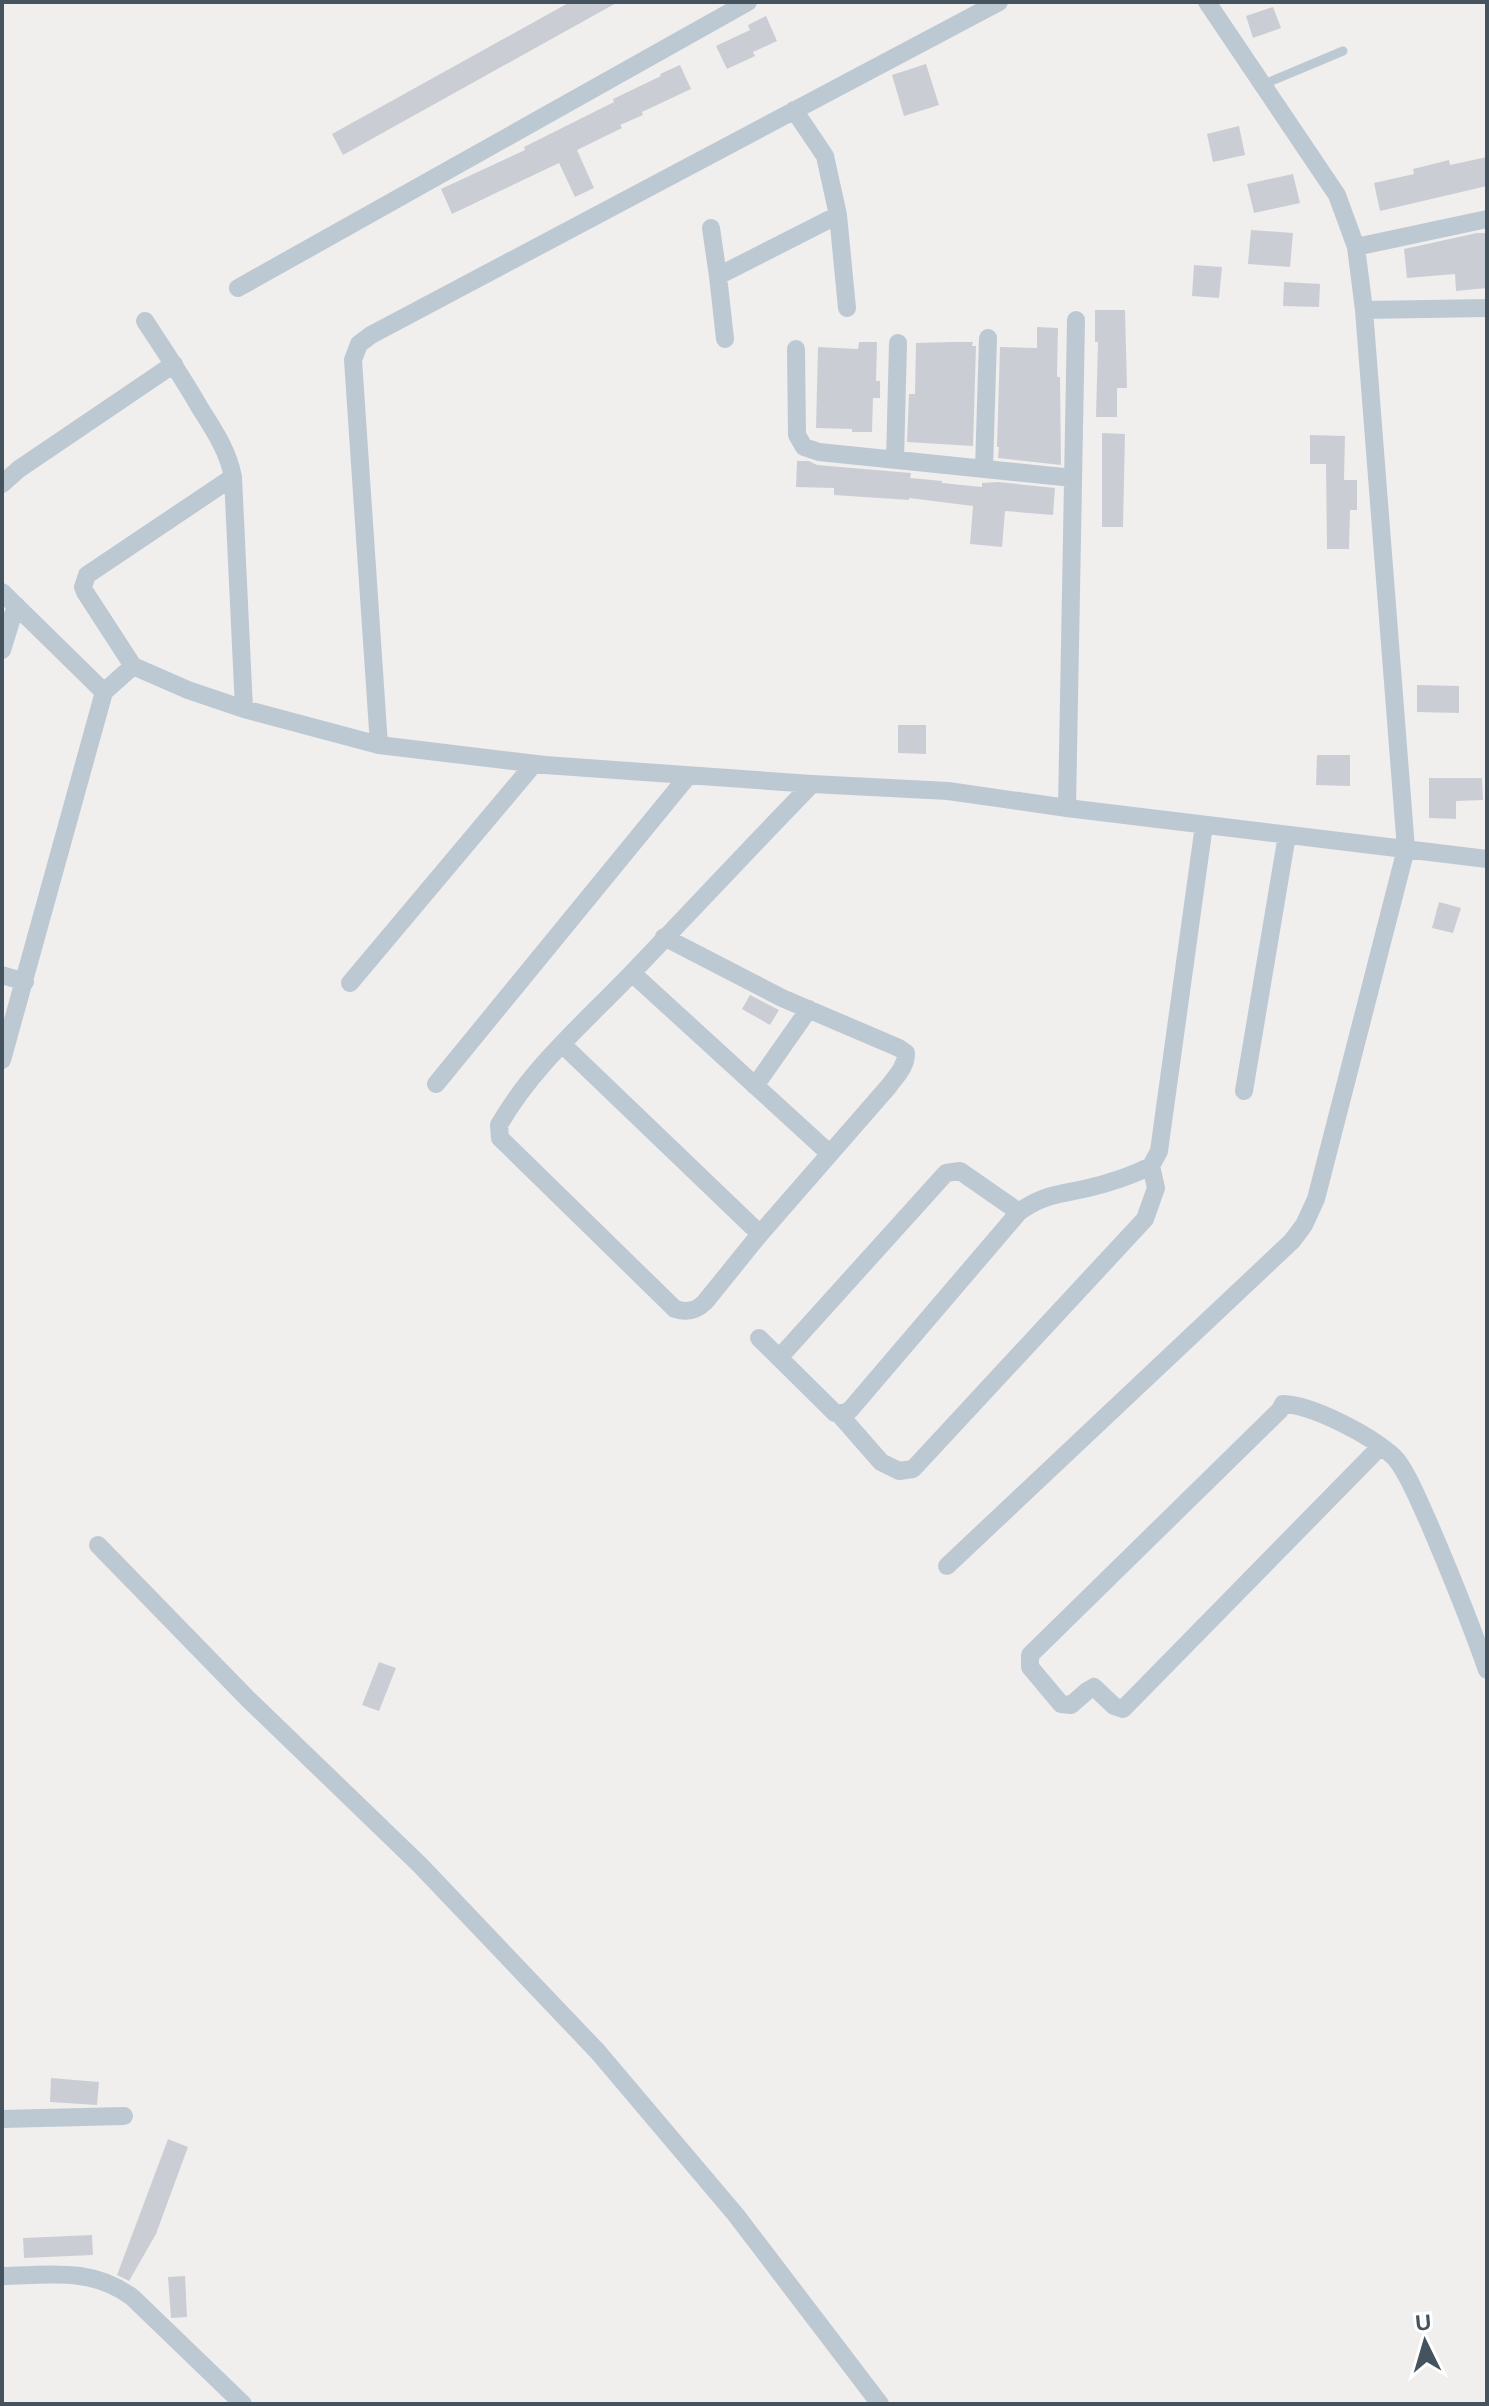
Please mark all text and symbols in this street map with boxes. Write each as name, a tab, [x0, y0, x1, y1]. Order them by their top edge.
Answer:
north arrow	[1385, 2302, 1465, 2382]
text: U	[1414, 2309, 1432, 2336]

